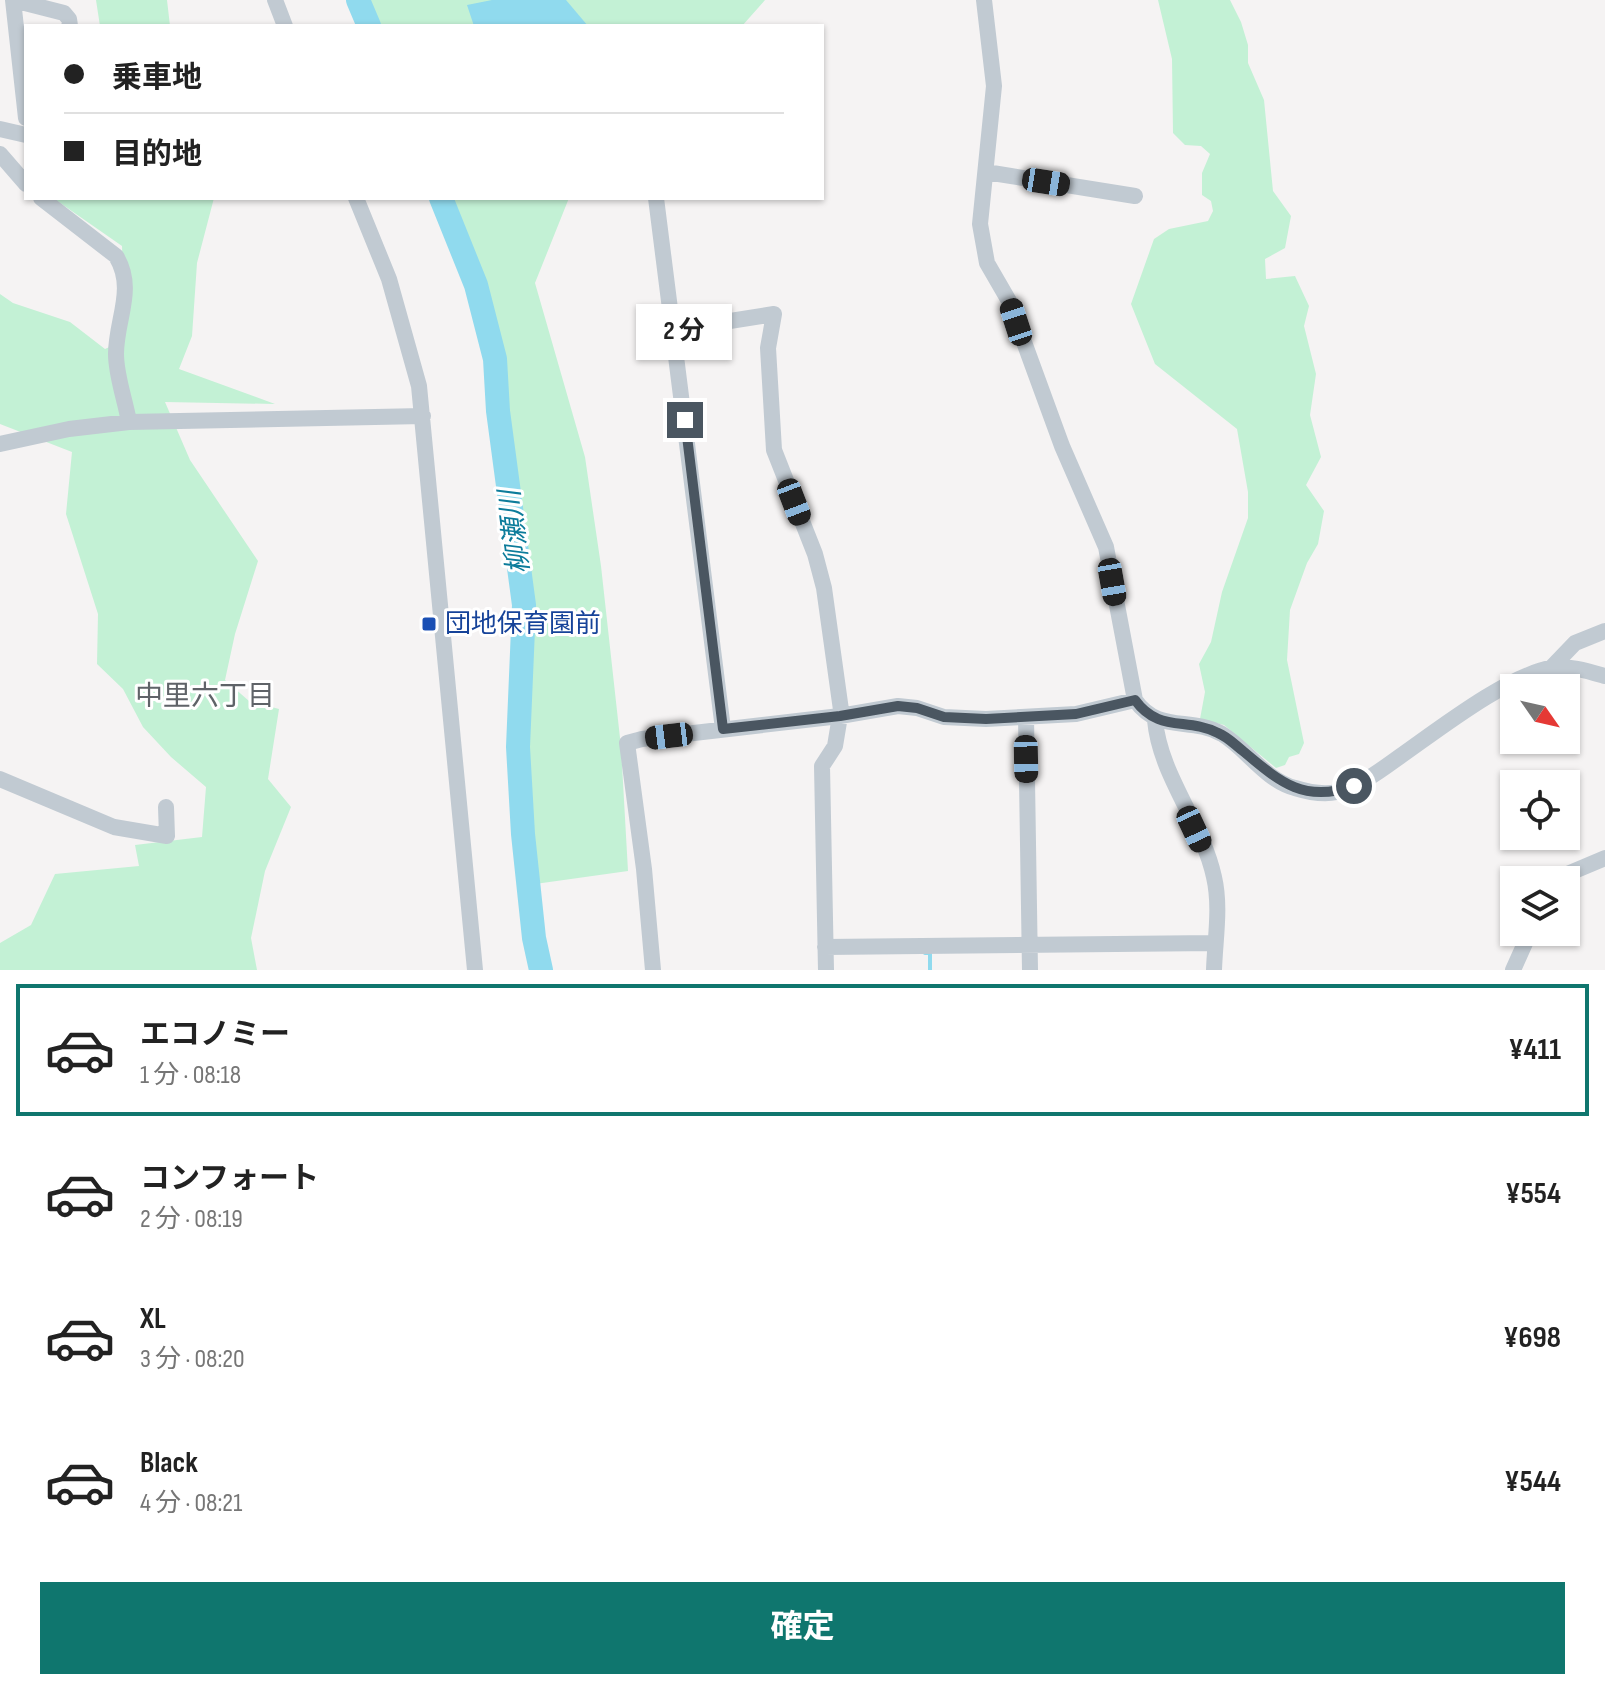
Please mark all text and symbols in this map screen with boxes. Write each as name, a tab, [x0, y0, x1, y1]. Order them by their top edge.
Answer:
text: 乗車地	[112, 60, 202, 96]
text: 目的地	[112, 137, 202, 173]
car	[1020, 166, 1072, 198]
car	[997, 295, 1035, 349]
callout: 2 分	[637, 304, 733, 360]
text: 2 分	[663, 316, 705, 347]
route end	[667, 402, 703, 438]
car	[774, 475, 814, 529]
water label: 柳瀬川	[493, 485, 536, 576]
car	[1096, 556, 1128, 608]
place label: 団地保育園前	[445, 609, 601, 640]
marker: 団地保育園前	[420, 615, 438, 633]
north arrow	[1500, 674, 1580, 754]
map controls	[1500, 674, 1580, 946]
district label: 中里六丁目	[135, 680, 275, 713]
car	[644, 721, 694, 751]
car	[1014, 735, 1038, 783]
route start	[1336, 768, 1372, 804]
button: locate	[1500, 770, 1580, 850]
car	[1173, 802, 1215, 856]
button: layers	[1500, 866, 1580, 946]
icon: car	[44, 1014, 116, 1086]
text: エコノミー	[140, 1017, 290, 1053]
text: ¥411	[1509, 1032, 1561, 1068]
text: 1 分 · 08:18	[140, 1060, 241, 1091]
icon: car	[44, 1158, 116, 1230]
text: コンフォート	[140, 1161, 319, 1197]
text: ¥554	[1505, 1176, 1561, 1212]
text: 2 分 · 08:19	[140, 1204, 243, 1235]
text: XL	[140, 1301, 166, 1337]
icon: car	[44, 1302, 116, 1374]
text: ¥698	[1503, 1320, 1561, 1356]
text: 3 分 · 08:20	[140, 1344, 245, 1375]
text: Black	[140, 1445, 198, 1481]
icon: car	[44, 1446, 116, 1518]
text: ¥544	[1504, 1464, 1561, 1500]
text: 4 分 · 08:21	[140, 1488, 242, 1519]
button: 確定	[40, 1582, 1565, 1674]

